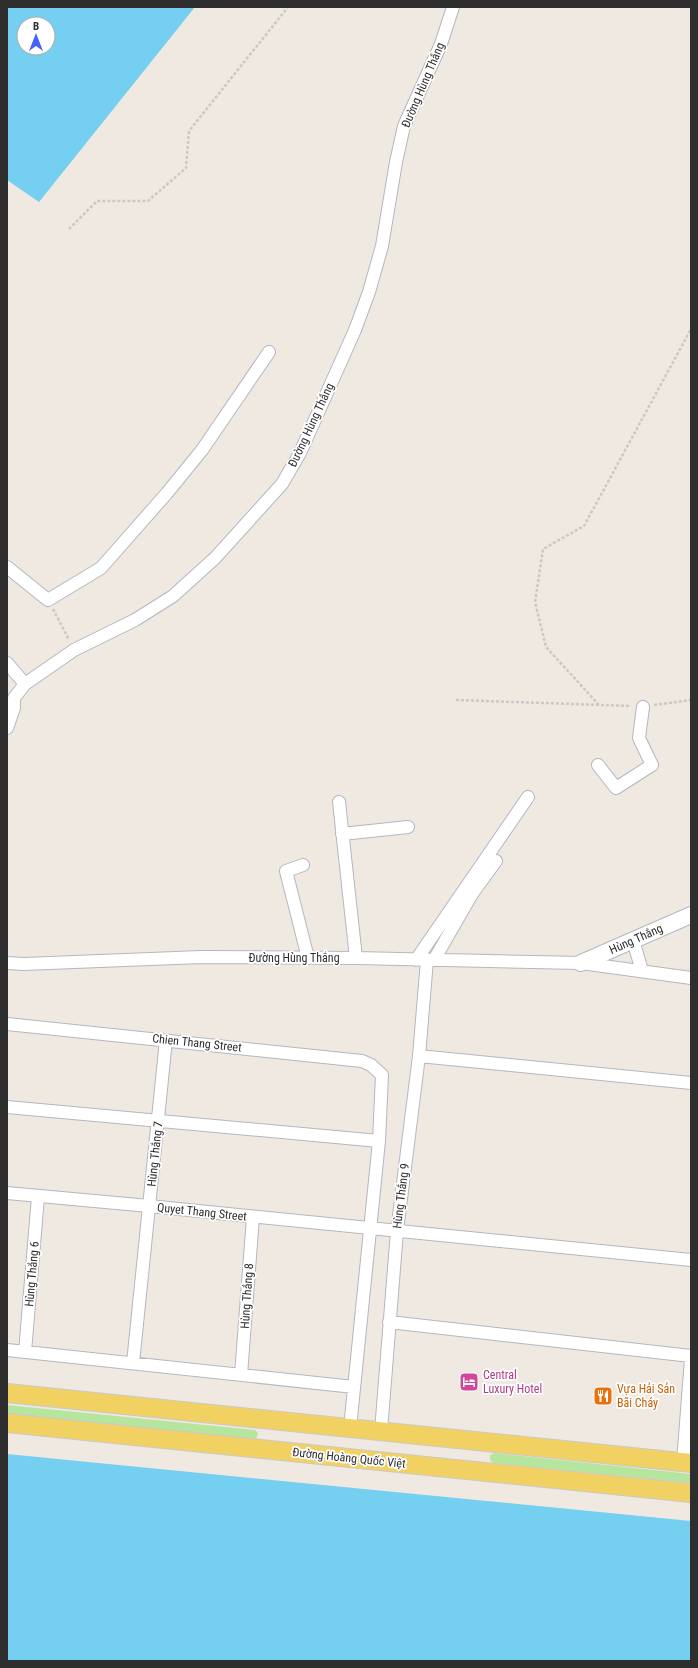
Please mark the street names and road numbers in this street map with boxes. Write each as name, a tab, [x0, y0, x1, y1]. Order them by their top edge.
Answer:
street label: Đường Hùng Thắng	[399, 40, 447, 130]
street label: Đường Hùng Thắng	[285, 381, 337, 469]
street label: Hùng Thắng	[607, 921, 665, 957]
street label: Đường Hùng Thắng	[248, 951, 340, 965]
street label: Chien Thang Street	[152, 1031, 243, 1055]
street label: Hùng Thắng 7	[145, 1121, 165, 1187]
street label: Hùng Thắng 9	[390, 1162, 412, 1229]
street label: Quyet Thang Street	[156, 1200, 248, 1224]
street label: Hùng Thắng 6	[22, 1241, 42, 1307]
street label: Hùng Thắng 8	[238, 1263, 256, 1329]
street label: Đường Hoàng Quốc Việt	[292, 1445, 407, 1471]

